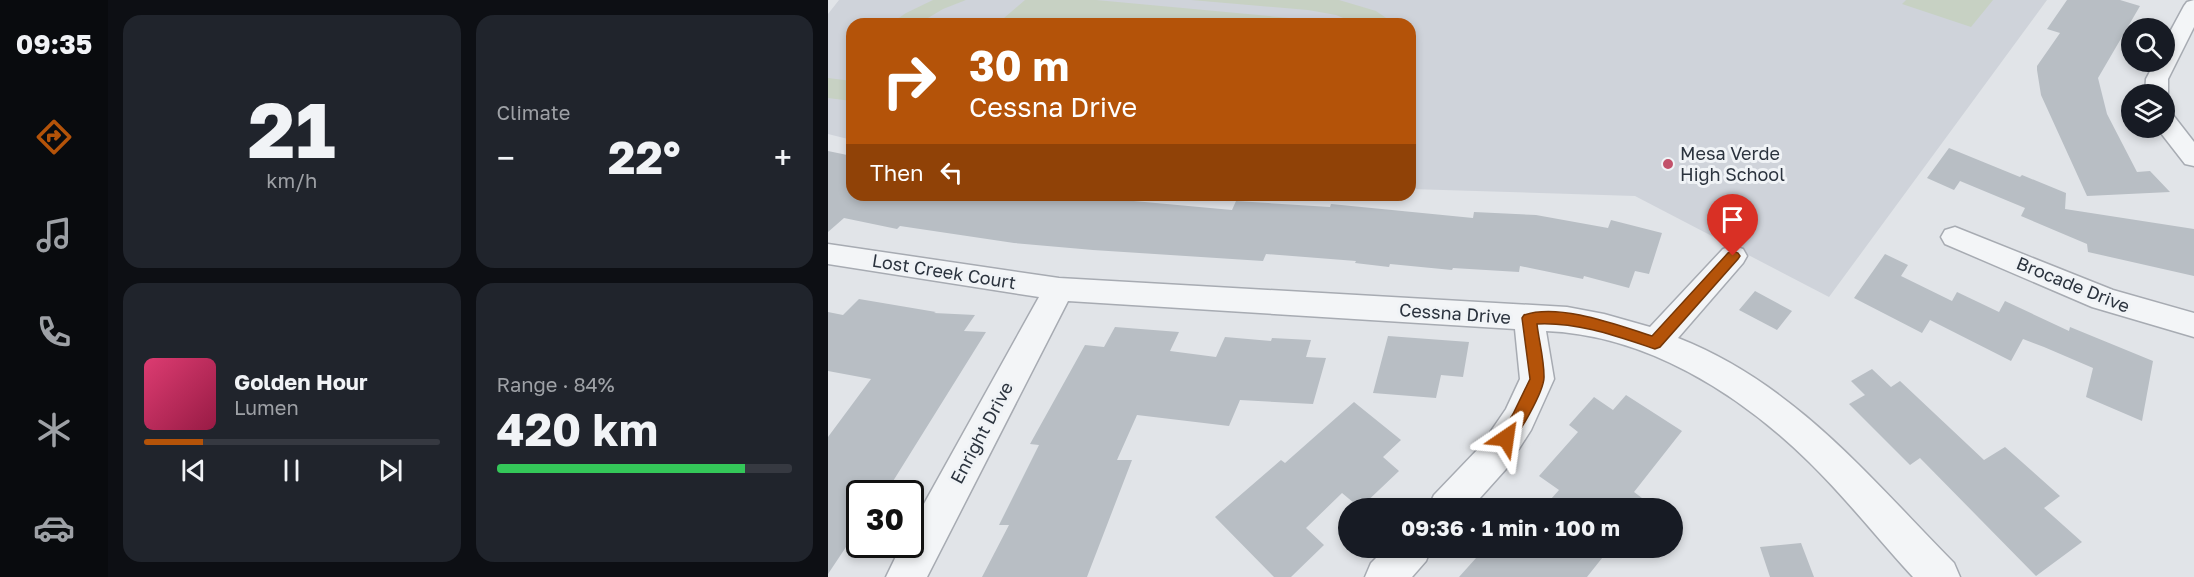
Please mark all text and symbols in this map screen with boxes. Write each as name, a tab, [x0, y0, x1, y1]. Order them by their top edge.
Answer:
map controls	[2121, 18, 2175, 138]
button: search	[2121, 18, 2175, 72]
text: 09:35	[16, 28, 92, 60]
text: 30 m	[969, 40, 1069, 90]
icon: right	[870, 42, 948, 120]
text: 21	[248, 82, 336, 175]
button: layers	[2121, 84, 2175, 138]
text: Cessna Drive	[969, 91, 1137, 123]
text: Climate	[497, 100, 570, 124]
icon: directions	[33, 116, 75, 158]
text: 22°	[608, 130, 680, 184]
text: −	[497, 138, 515, 177]
text: +	[774, 138, 792, 177]
place label: Mesa Verde High School	[1680, 142, 1785, 185]
icon: left	[935, 156, 968, 189]
marker: Mesa Verde High School	[1661, 157, 1675, 171]
text: Then	[870, 159, 923, 186]
text: km/h	[266, 168, 317, 192]
pin	[1707, 194, 1758, 256]
icon: arrive	[1716, 203, 1749, 236]
icon: music	[33, 214, 75, 256]
street label: Lost Creek Court	[871, 249, 1018, 293]
street label: Brocade Drive	[2013, 251, 2133, 317]
street label: Cessna Drive	[1398, 298, 1512, 328]
icon: phone	[33, 311, 75, 353]
text: Golden Hour	[234, 368, 368, 395]
text: Range · 84%	[497, 372, 615, 396]
street label: Enright Drive	[945, 378, 1017, 487]
text: Lumen	[234, 395, 299, 419]
text: 420 km	[497, 402, 658, 456]
position arrow	[1474, 406, 1538, 470]
icon: climate	[33, 409, 75, 451]
icon: previous	[177, 454, 210, 487]
icon: pause	[275, 454, 308, 487]
icon: next	[374, 454, 407, 487]
speed limit sign: 30	[846, 480, 924, 558]
icon: car	[33, 507, 75, 549]
text: 09:36 · 1 min · 100 m	[1401, 514, 1620, 541]

